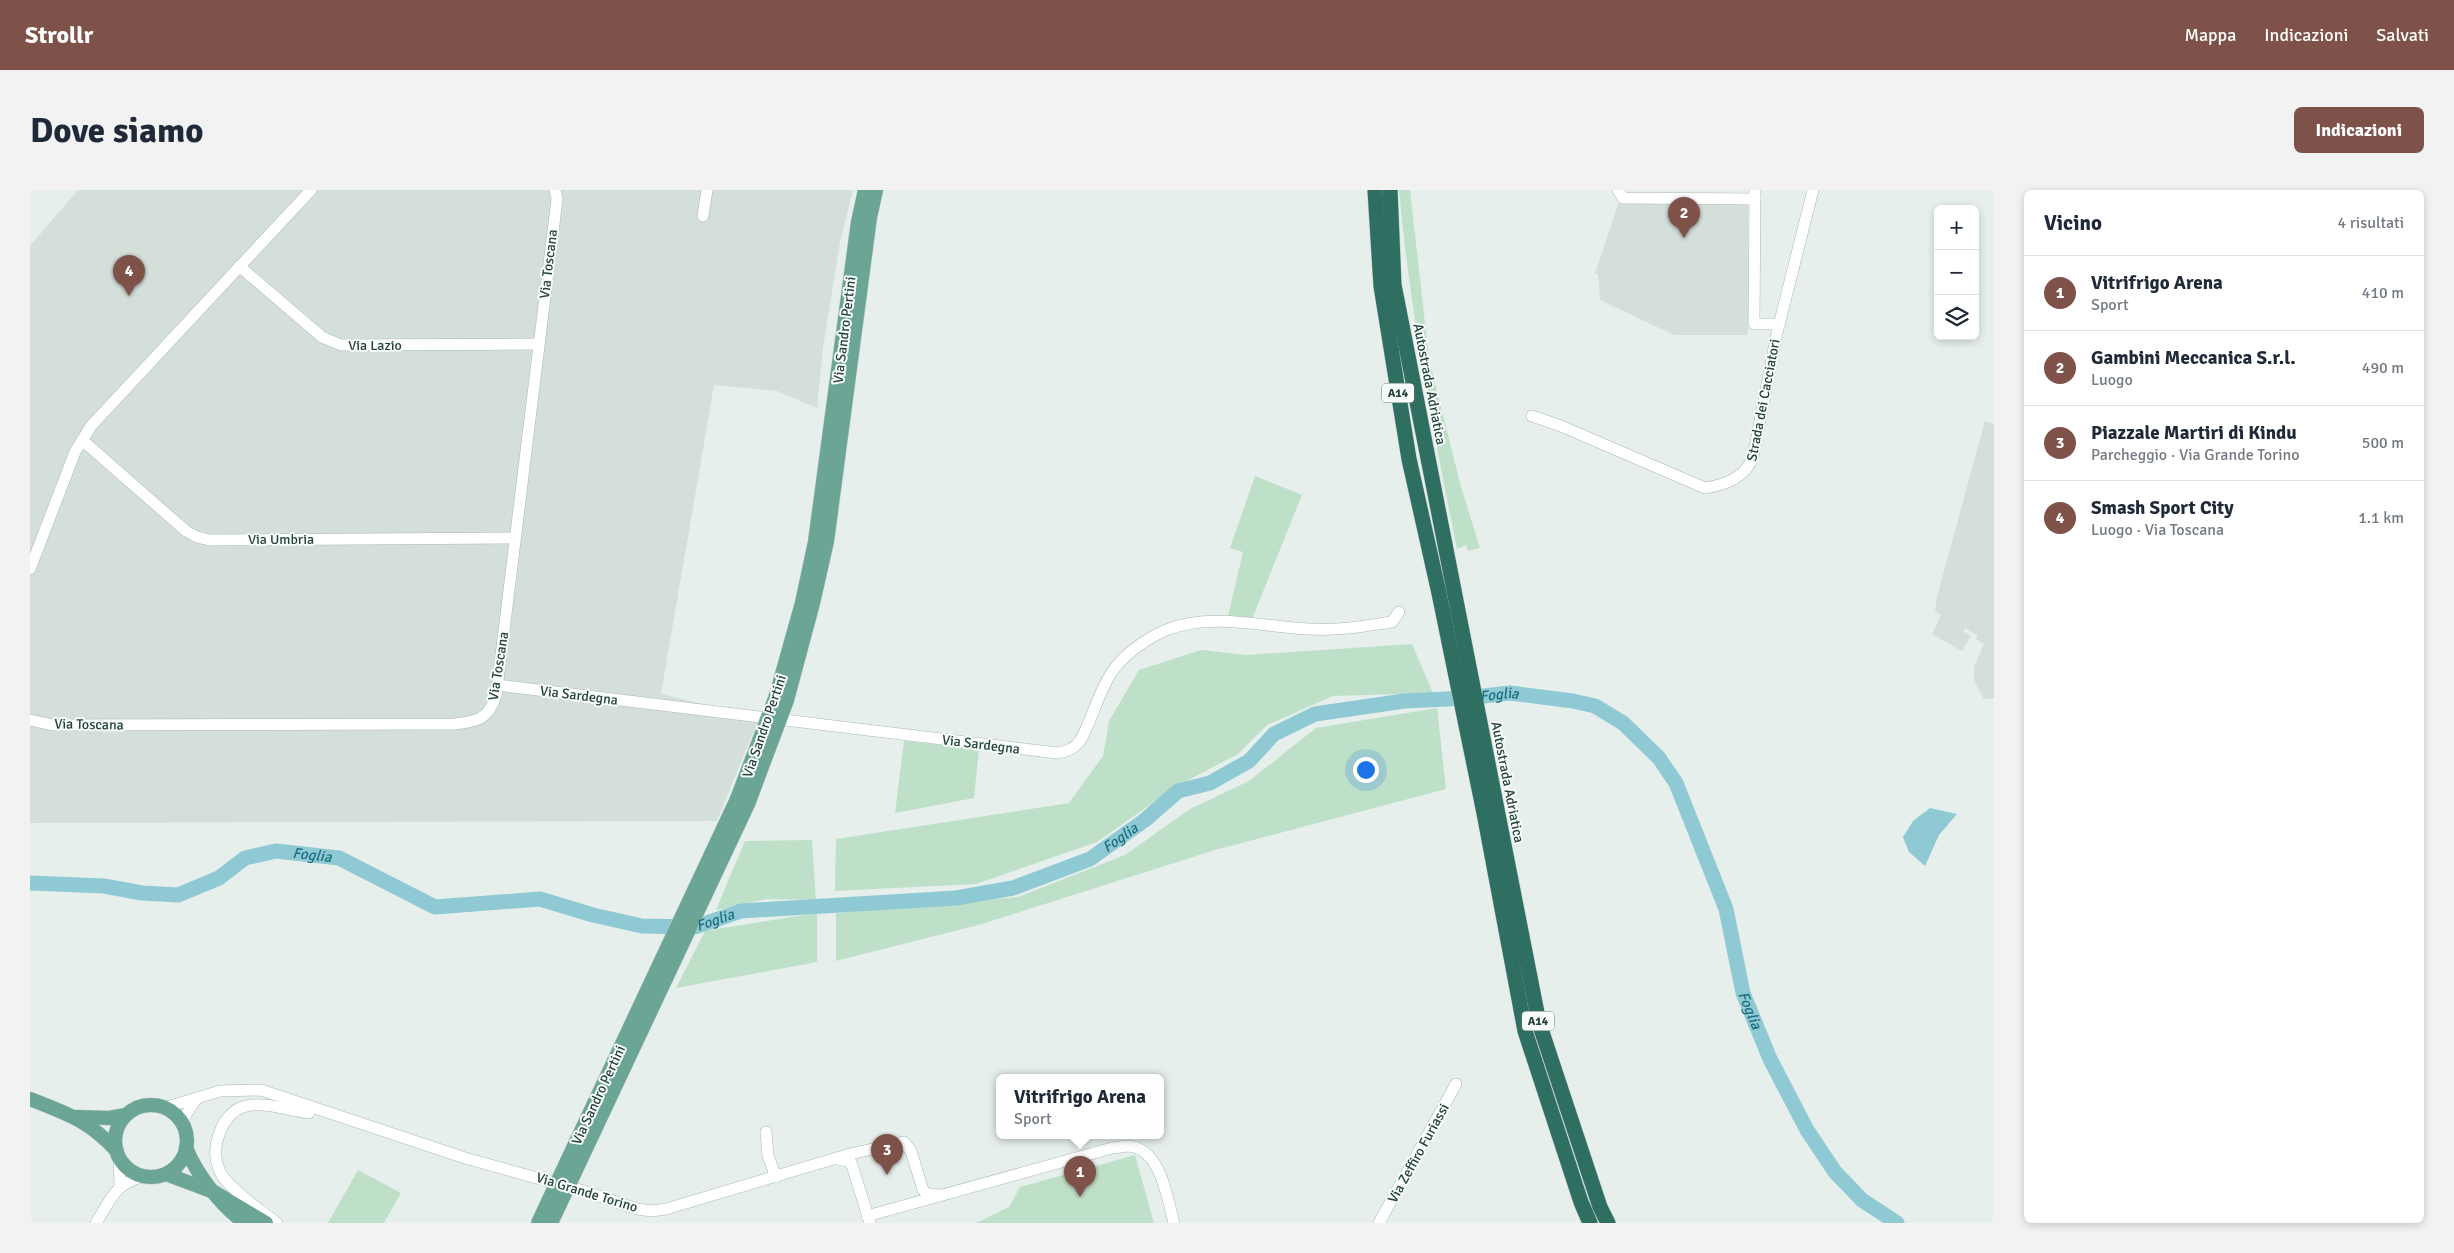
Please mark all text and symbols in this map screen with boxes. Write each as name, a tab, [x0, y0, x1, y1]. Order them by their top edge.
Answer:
text: Strollr	[25, 20, 93, 50]
text: Mappa	[2184, 24, 2236, 46]
text: Indicazioni	[2264, 24, 2348, 46]
text: Salvati	[2376, 24, 2429, 46]
button: Indicazioni	[2294, 107, 2424, 153]
text: Dove siamo	[30, 109, 204, 152]
pin: 2	[1668, 197, 1700, 238]
map controls	[1934, 205, 1979, 340]
button: +	[1934, 205, 1979, 250]
text: Vicino	[2044, 210, 2102, 236]
text: 4 risultati	[2338, 213, 2404, 233]
street label: Via Toscana	[536, 228, 561, 300]
button: −	[1934, 250, 1979, 295]
pin: 4	[113, 255, 145, 296]
text: Vitrifrigo Arena	[2091, 271, 2223, 295]
street label: Via Sandro Pertini	[830, 276, 859, 384]
text: 1	[2056, 283, 2064, 303]
text: 410 m	[2362, 283, 2404, 303]
button: layers	[1934, 295, 1979, 340]
text: Sport	[2091, 295, 2129, 315]
street label: Autostrada Adriatica	[1409, 322, 1450, 446]
street label: Via Lazio	[348, 337, 402, 354]
street label: Strada dei Cacciatori	[1743, 337, 1784, 463]
text: Gambini Meccanica S.r.l.	[2091, 346, 2296, 370]
text: 2	[2056, 358, 2064, 378]
text: 490 m	[2362, 358, 2404, 378]
text: Luogo	[2091, 370, 2133, 390]
road number: A14	[1382, 384, 1414, 402]
text: Piazzale Martiri di Kindu	[2091, 421, 2297, 445]
text: 3	[2056, 433, 2064, 453]
text: 500 m	[2362, 433, 2404, 453]
text: Parcheggio · Via Grande Torino	[2091, 445, 2300, 465]
text: Smash Sport City	[2091, 496, 2234, 520]
text: 4	[2056, 508, 2064, 528]
text: 1.1 km	[2358, 508, 2404, 528]
text: Luogo · Via Toscana	[2091, 520, 2224, 540]
street label: Via Umbria	[248, 531, 314, 548]
street label: Via Toscana	[485, 630, 512, 702]
street label: Via Sandro Pertini	[739, 673, 790, 780]
street label: Via Sardegna	[539, 682, 619, 709]
water label: Foglia	[1479, 684, 1520, 705]
street label: Via Toscana	[54, 715, 124, 734]
street label: Autostrada Adriatica	[1487, 720, 1528, 844]
street label: Via Sardegna	[941, 731, 1021, 758]
your location	[1353, 757, 1379, 783]
water label: Foglia	[1099, 819, 1142, 856]
water label: Foglia	[292, 844, 333, 866]
water label: Foglia	[694, 905, 737, 935]
water label: Foglia	[1734, 989, 1766, 1032]
road number: A14	[1522, 1011, 1554, 1030]
street label: Via Sandro Pertini	[568, 1043, 629, 1147]
popup	[996, 1074, 1164, 1139]
text: Vitrifrigo Arena	[1014, 1085, 1146, 1109]
street label: Via Zeffiro Furiassi	[1384, 1101, 1453, 1206]
text: Sport	[1014, 1109, 1052, 1129]
pin: 3	[871, 1134, 903, 1175]
pin: 1	[1064, 1156, 1096, 1197]
street label: Via Grande Torino	[534, 1169, 640, 1216]

